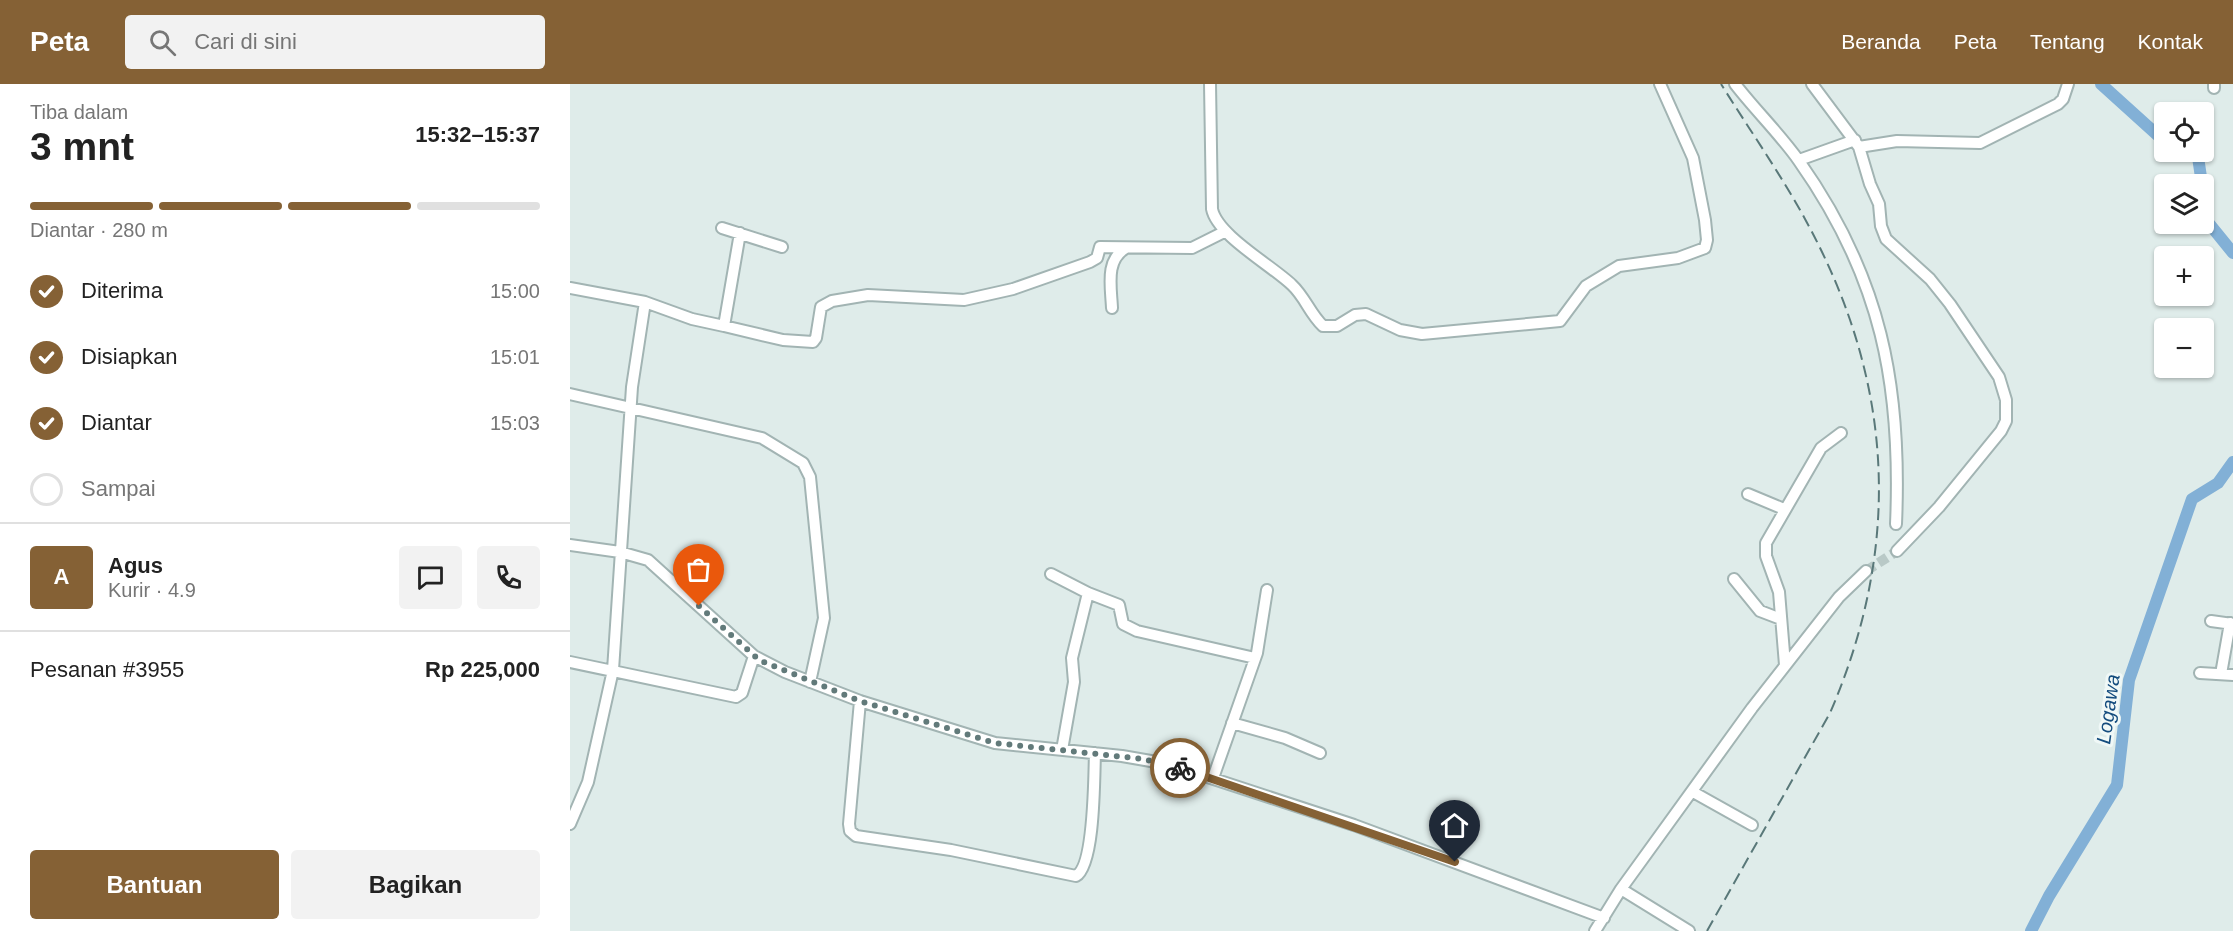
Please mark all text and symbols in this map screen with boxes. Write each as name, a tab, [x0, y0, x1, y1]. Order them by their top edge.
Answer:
search box	[125, 15, 545, 69]
text: Peta	[30, 26, 89, 57]
icon: search	[146, 26, 179, 59]
text: Cari di sini	[194, 29, 297, 54]
text: Beranda	[1841, 30, 1921, 53]
text: Peta	[1954, 30, 1997, 53]
text: Tentang	[2030, 30, 2105, 53]
text: Kontak	[2138, 30, 2203, 53]
text: Tiba dalam	[30, 101, 128, 123]
map controls	[2154, 102, 2214, 378]
button: locate	[2154, 102, 2214, 162]
text: 15:32–15:37	[415, 122, 540, 147]
text: 3 mnt	[30, 125, 134, 168]
button: layers	[2154, 174, 2214, 234]
text: Diantar · 280 m	[30, 219, 168, 241]
button: +	[2154, 246, 2214, 306]
icon: check	[30, 275, 63, 308]
text: Diterima	[81, 278, 163, 303]
text: 15:00	[490, 280, 540, 302]
button: −	[2154, 318, 2214, 378]
icon: check	[30, 341, 63, 374]
text: Disiapkan	[81, 344, 178, 369]
text: 15:01	[490, 346, 540, 368]
icon: check	[30, 407, 63, 440]
text: Diantar	[81, 410, 152, 435]
text: 15:03	[490, 412, 540, 434]
text: Sampai	[81, 476, 156, 501]
pin	[673, 544, 724, 606]
button: chat	[399, 546, 462, 609]
button: phone	[477, 546, 540, 609]
text: Agus	[108, 553, 163, 578]
icon: bag	[682, 553, 715, 586]
text: A	[54, 564, 69, 589]
text: Kurir · 4.9	[108, 579, 196, 601]
text: Pesanan #3955	[30, 657, 184, 682]
text: Rp 225,000	[425, 657, 540, 682]
water label: Logawa	[2092, 673, 2124, 745]
courier	[1150, 738, 1210, 798]
icon: bike	[1164, 752, 1197, 785]
pin	[1429, 800, 1480, 862]
icon: home	[1438, 809, 1471, 842]
button: Bantuan	[30, 850, 279, 919]
button: Bagikan	[291, 850, 540, 919]

